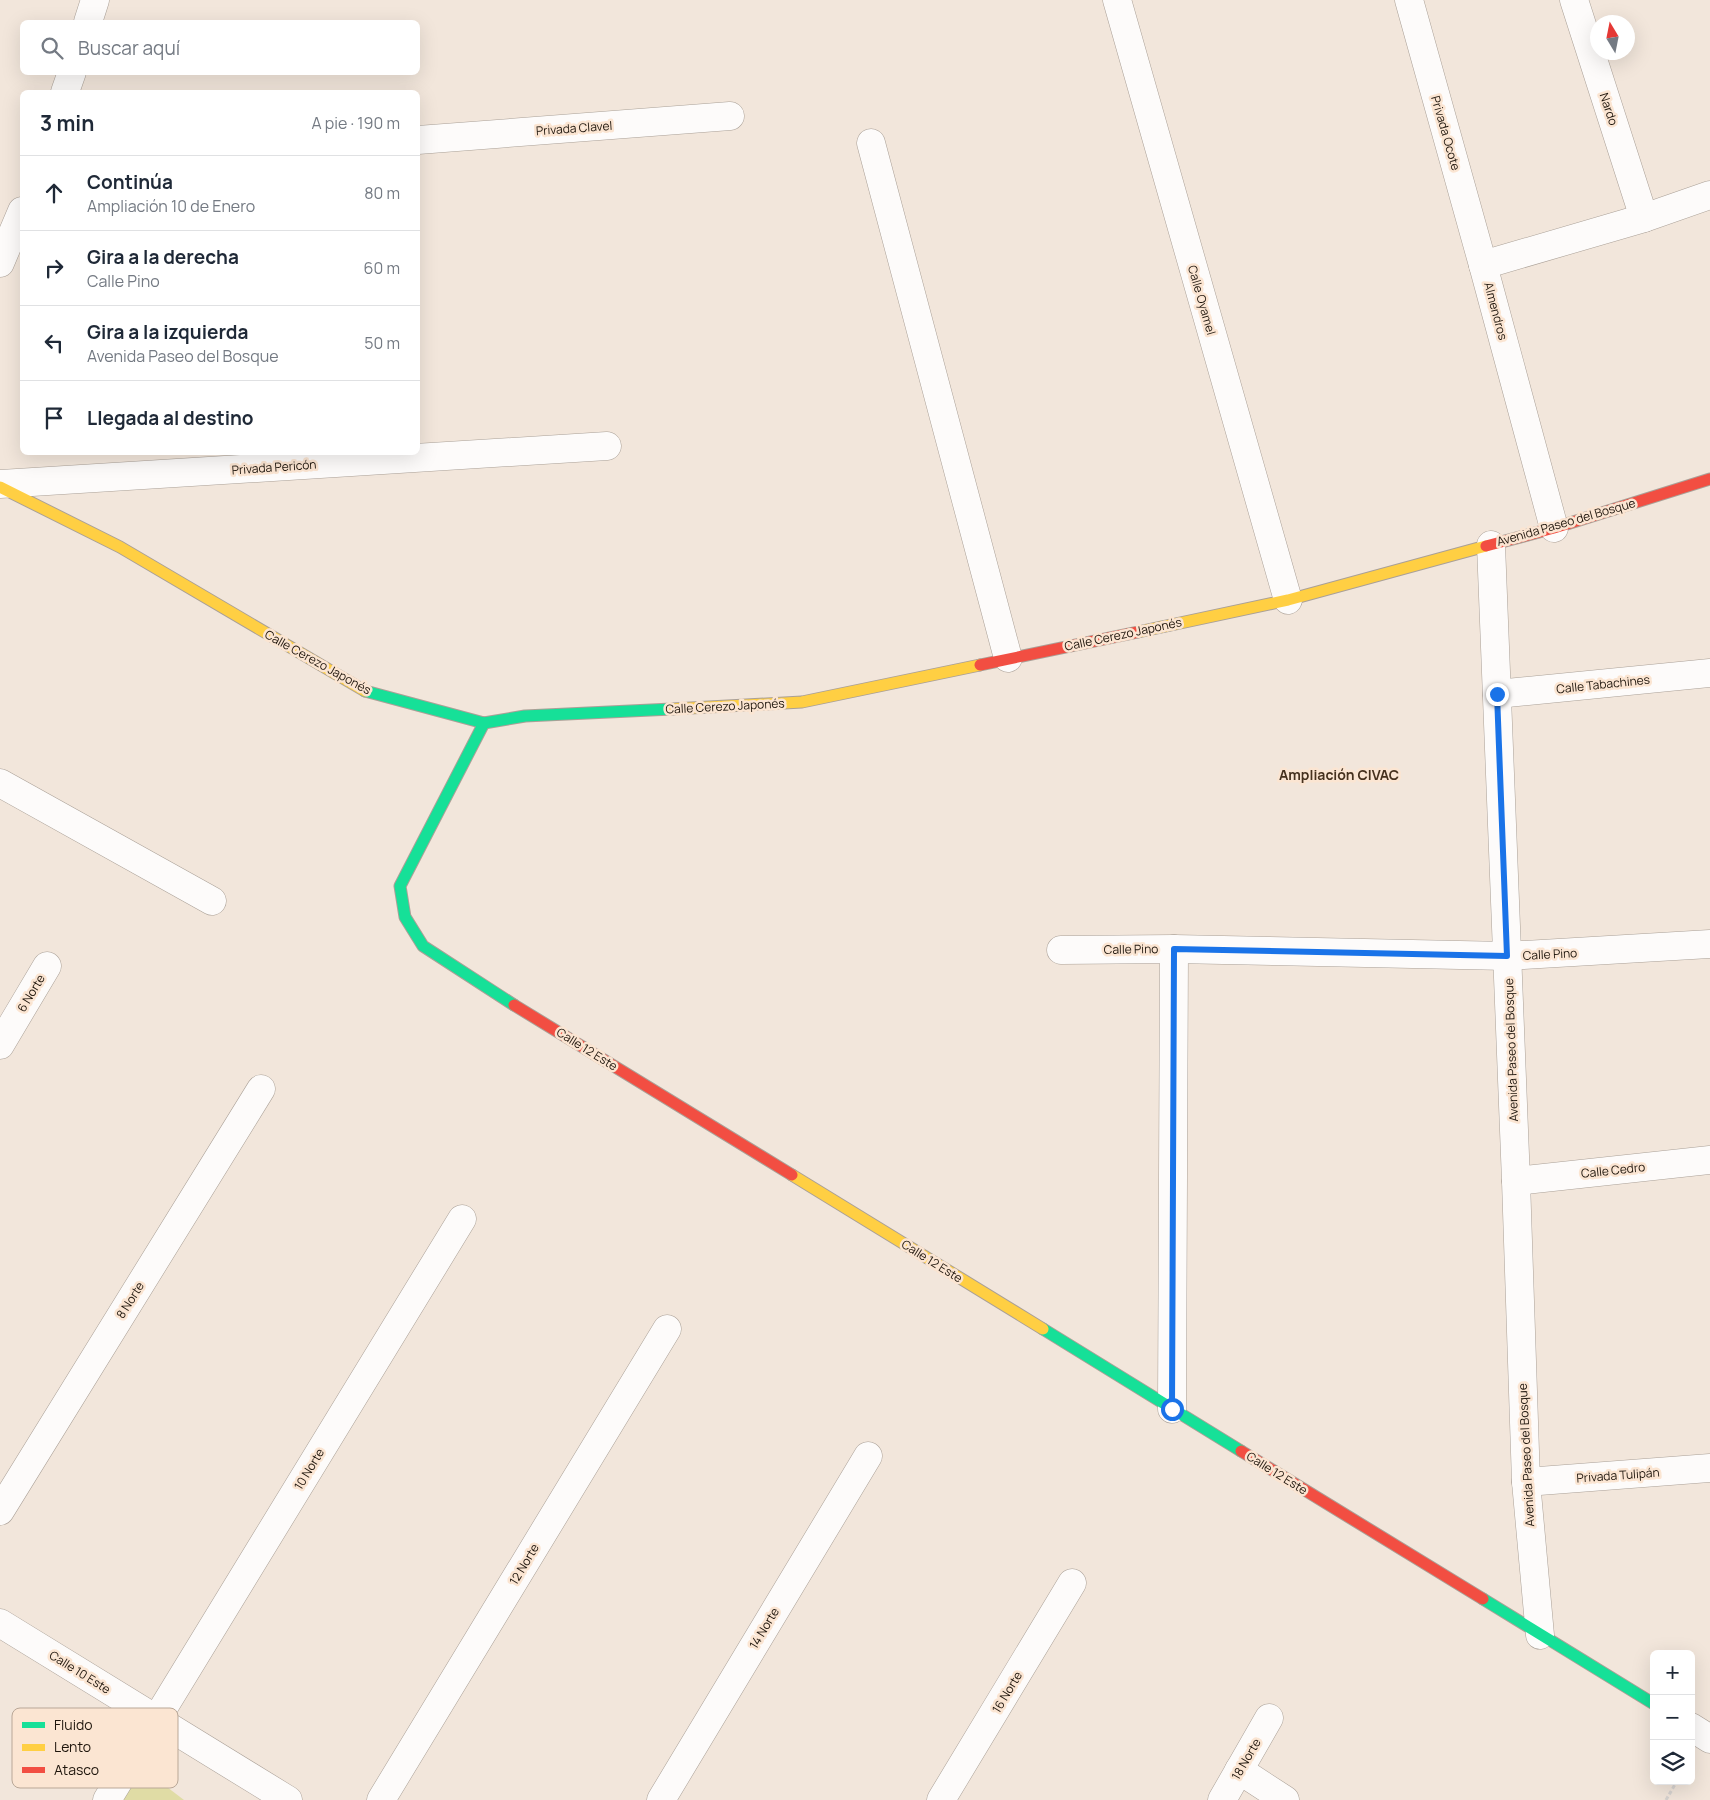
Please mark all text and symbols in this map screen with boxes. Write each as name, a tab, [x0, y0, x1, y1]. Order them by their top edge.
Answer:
north arrow	[1590, 15, 1635, 60]
search box	[20, 20, 420, 75]
icon: search	[38, 34, 66, 62]
text: Buscar aquí	[78, 35, 180, 61]
street label: Nardo	[1596, 91, 1622, 127]
street label: Privada Ocote	[1427, 94, 1465, 172]
text: 3 min	[40, 109, 94, 137]
text: A pie · 190 m	[311, 112, 400, 134]
street label: Privada Clavel	[535, 117, 613, 139]
text: Continúa	[87, 169, 173, 195]
icon: ahead	[40, 179, 68, 207]
text: 80 m	[364, 182, 400, 204]
text: Ampliación 10 de Enero	[87, 195, 255, 217]
text: Gira a la derecha	[87, 244, 239, 270]
icon: right	[40, 254, 68, 282]
text: 60 m	[364, 257, 400, 279]
street label: Calle Oyamel	[1184, 263, 1220, 337]
text: Calle Pino	[87, 270, 160, 292]
street label: Almendros	[1480, 280, 1512, 342]
text: Gira a la izquierda	[87, 319, 248, 345]
icon: left	[40, 329, 68, 357]
text: 50 m	[364, 332, 400, 354]
text: Avenida Paseo del Bosque	[87, 345, 279, 367]
icon: arrive	[40, 404, 68, 432]
text: Llegada al destino	[87, 405, 254, 431]
street label: Privada Pericón	[231, 456, 317, 478]
street label: Avenida Paseo del Bosque	[1495, 494, 1637, 550]
street label: Calle Cerezo Japonés	[1063, 613, 1183, 655]
street label: Calle Cerezo Japonés	[262, 626, 374, 698]
street label: Calle Tabachines	[1555, 671, 1651, 697]
route end	[1486, 683, 1509, 706]
street label: Calle Cerezo Japonés	[665, 694, 785, 718]
district label: Ampliación CIVAC	[1279, 765, 1399, 784]
street label: Calle Pino	[1104, 940, 1158, 958]
street label: Calle Pino	[1522, 944, 1578, 964]
street label: 6 Norte	[13, 971, 49, 1015]
street label: Avenida Paseo del Bosque	[1500, 978, 1522, 1122]
street label: Calle 12 Este	[553, 1024, 621, 1074]
street label: Calle Cedro	[1580, 1158, 1646, 1182]
street label: Calle 12 Este	[898, 1236, 966, 1286]
street label: 8 Norte	[112, 1278, 148, 1322]
street label: Avenida Paseo del Bosque	[1514, 1383, 1538, 1527]
route start	[1161, 1398, 1184, 1421]
street label: 10 Norte	[290, 1445, 328, 1493]
street label: Calle 12 Este	[1243, 1448, 1311, 1498]
street label: Privada Tulipán	[1576, 1464, 1660, 1486]
street label: 12 Norte	[505, 1540, 543, 1588]
street label: 14 Norte	[745, 1604, 783, 1652]
street label: Calle 10 Este	[46, 1646, 114, 1698]
map controls	[1650, 1650, 1695, 1785]
button: +	[1650, 1650, 1695, 1695]
street label: 16 Norte	[988, 1668, 1026, 1716]
button: −	[1650, 1695, 1695, 1740]
legend	[12, 1708, 178, 1788]
text: Fluido	[54, 1715, 92, 1734]
street label: 18 Norte	[1227, 1735, 1265, 1783]
text: Lento	[54, 1737, 91, 1756]
button: layers	[1650, 1740, 1695, 1785]
text: Atasco	[54, 1760, 99, 1779]

